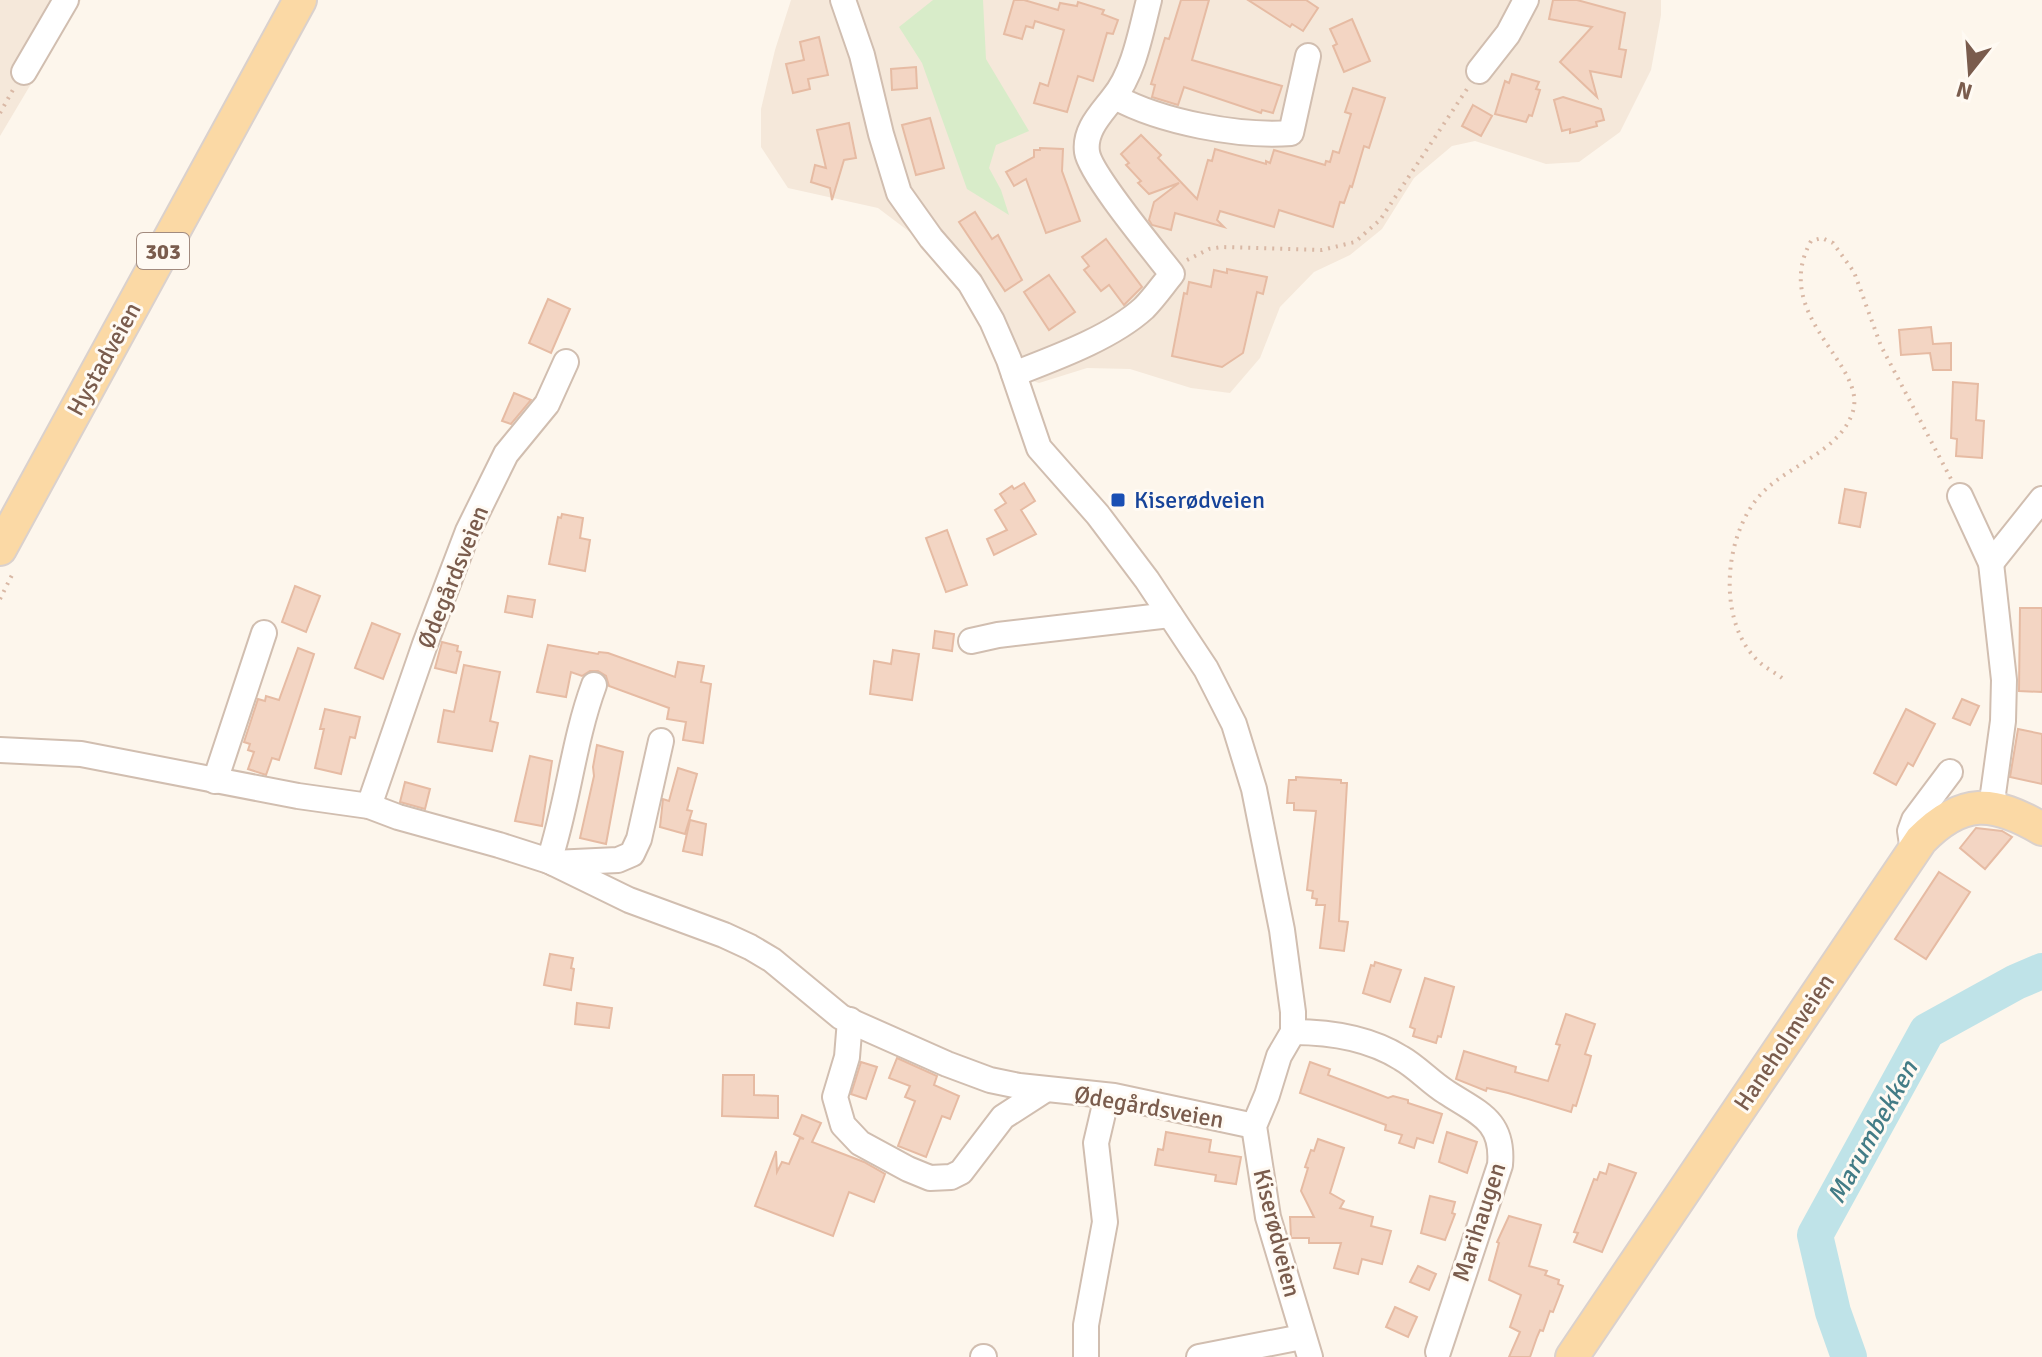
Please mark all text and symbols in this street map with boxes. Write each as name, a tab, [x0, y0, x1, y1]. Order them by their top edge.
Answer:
north arrow	[1930, 32, 2010, 112]
text: N	[1953, 75, 1976, 106]
road number: 303	[137, 233, 189, 269]
street label: Hystadveien	[61, 297, 147, 421]
place label: Kiserødveien	[1134, 485, 1265, 515]
marker: Kiserødveien	[1109, 491, 1127, 509]
street label: Ødegårdsveien	[411, 501, 495, 653]
street label: Haneholmveien	[1727, 968, 1841, 1116]
water label: Marumbekken	[1821, 1055, 1926, 1209]
street label: Ødegårdsveien	[1072, 1079, 1226, 1135]
street label: Marihaugen	[1446, 1159, 1512, 1285]
street label: Kiserødveien	[1247, 1166, 1307, 1300]

